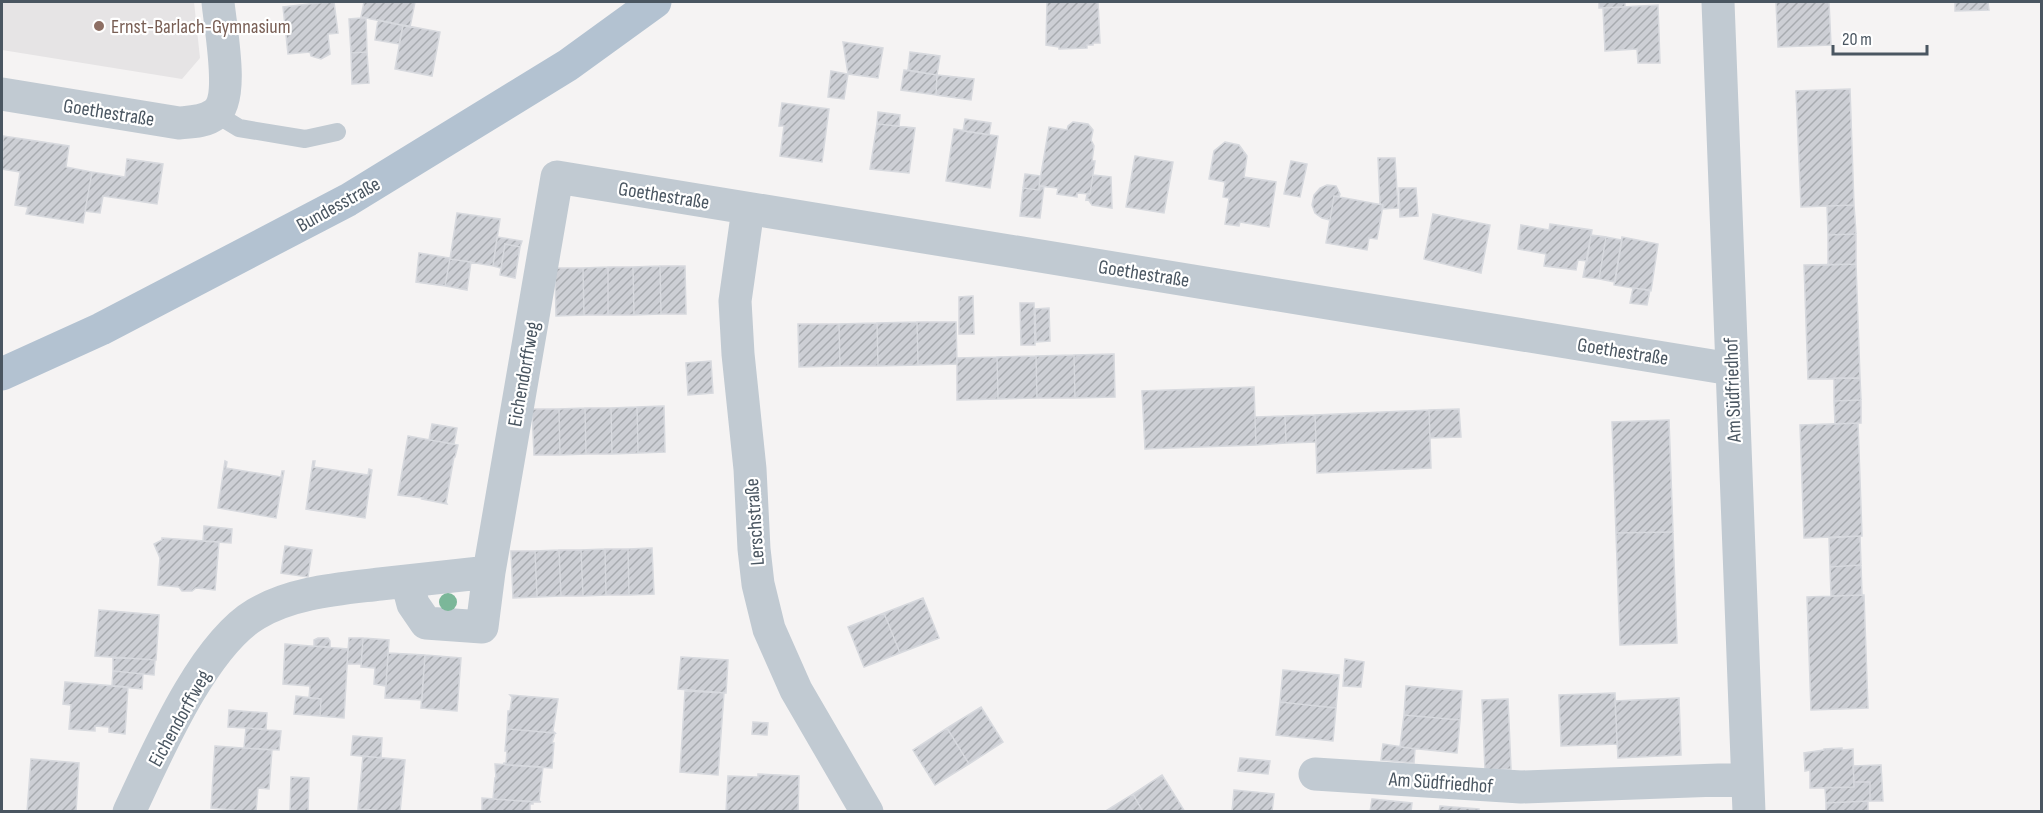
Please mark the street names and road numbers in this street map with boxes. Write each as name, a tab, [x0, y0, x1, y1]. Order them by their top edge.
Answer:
street label: Goethestraße	[62, 94, 156, 132]
street label: Bundesstraße	[292, 172, 385, 238]
street label: Goethestraße	[617, 177, 711, 215]
street label: Goethestraße	[1097, 255, 1191, 293]
street label: Eichendorffweg	[503, 320, 545, 429]
street label: Goethestraße	[1576, 333, 1670, 371]
street label: Am Südfriedhof	[1719, 337, 1747, 444]
street label: Lerschstraße	[740, 478, 770, 566]
street label: Eichendorffweg	[144, 666, 216, 771]
street label: Am Südfriedhof	[1387, 767, 1494, 799]

